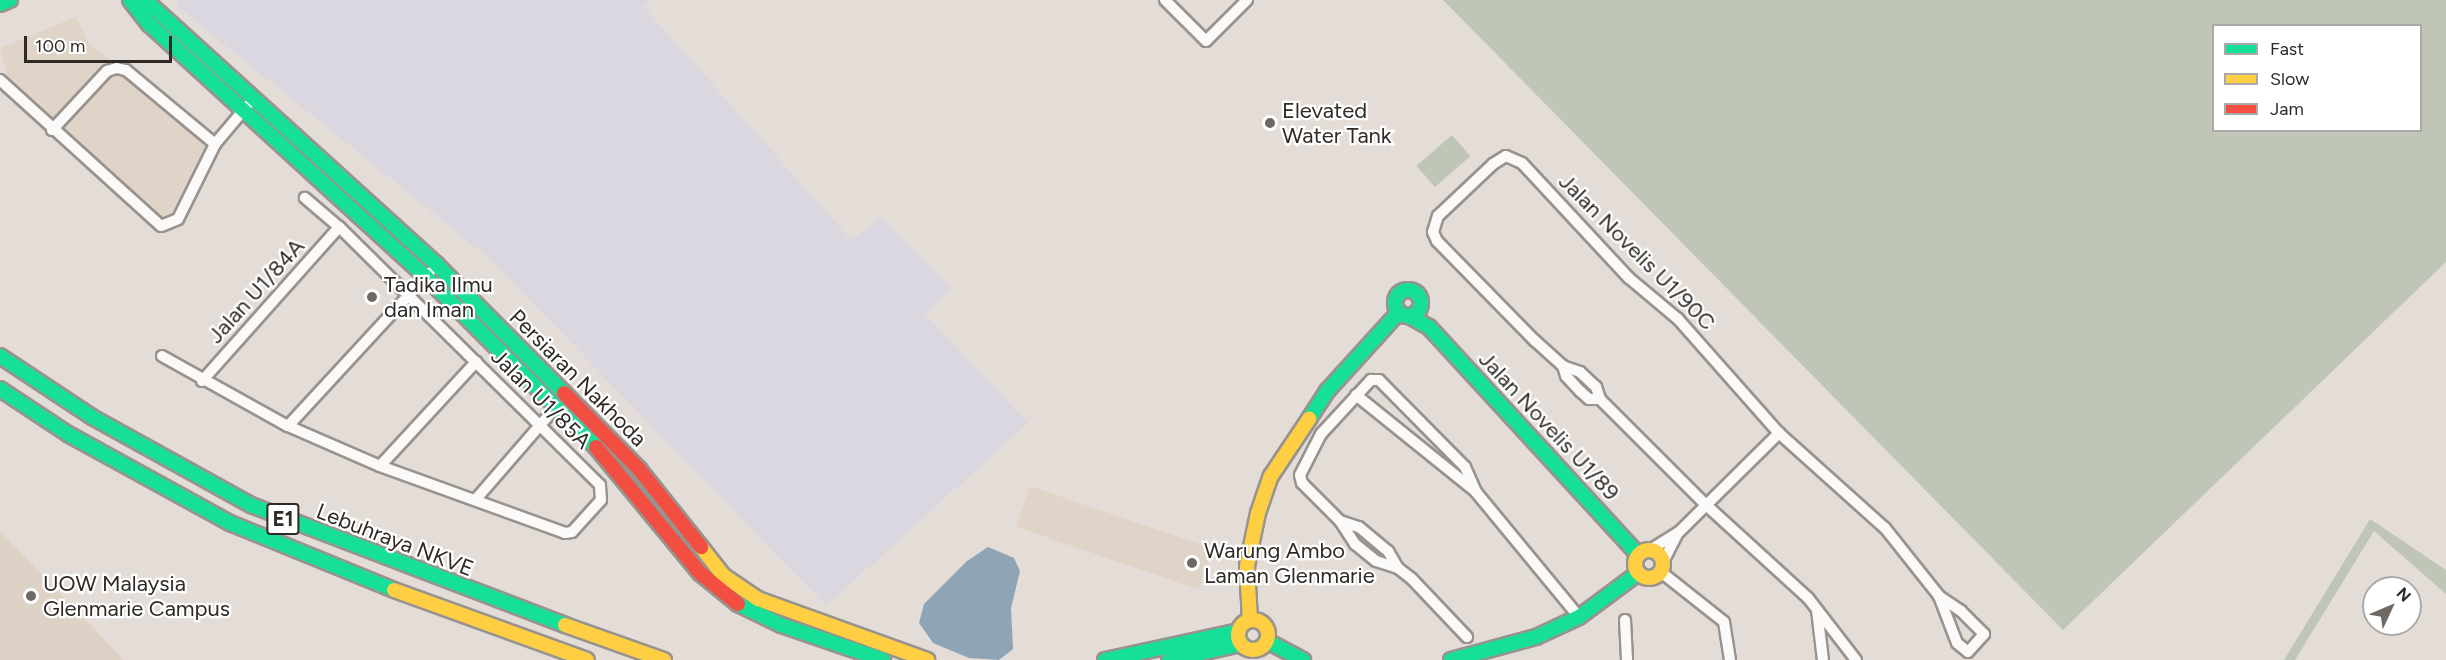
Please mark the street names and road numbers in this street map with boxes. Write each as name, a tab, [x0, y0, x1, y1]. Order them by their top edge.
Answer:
street label: Jalan Novelis U1/90C	[1553, 168, 1721, 336]
street label: Jalan U1/84A	[202, 233, 310, 349]
street label: Persiaran Nakhoda	[504, 304, 652, 452]
street label: Jalan U1/85A	[486, 344, 596, 454]
street label: Jalan Novelis U1/89	[1473, 346, 1625, 506]
street label: Lebuhraya NKVE	[313, 498, 477, 582]
road number: E1	[265, 501, 301, 537]

